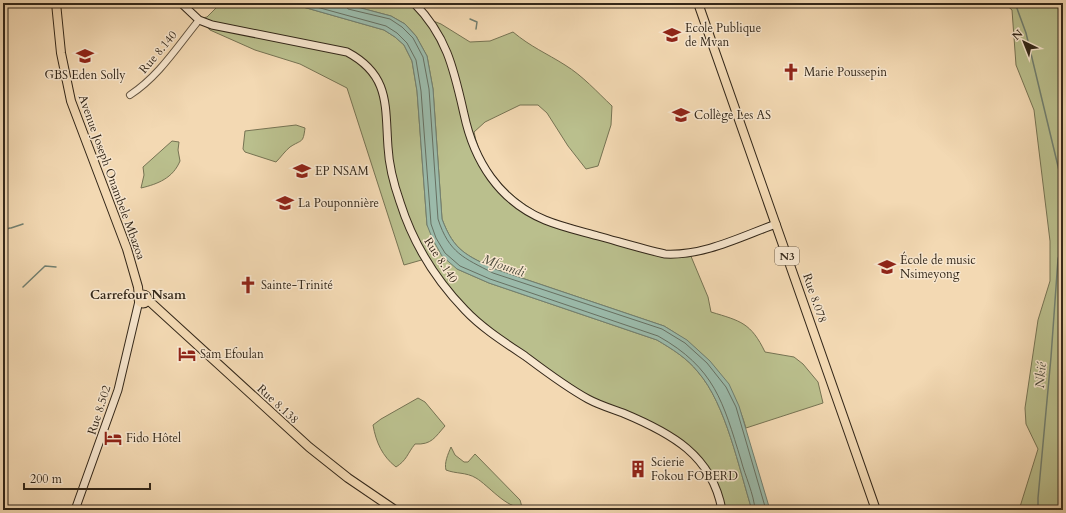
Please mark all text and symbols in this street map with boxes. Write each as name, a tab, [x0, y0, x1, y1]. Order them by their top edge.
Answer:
place label: Ecole Publique de Mvan	[685, 20, 761, 50]
north arrow	[1004, 22, 1044, 62]
school or university icon: Ecole Publique de Mvan	[662, 25, 682, 45]
text: N	[1009, 26, 1026, 44]
street label: Rue 8.140	[135, 27, 181, 77]
school or university icon: GBS Eden Solly	[75, 46, 95, 66]
church icon: Marie Poussepin	[781, 62, 801, 82]
place label: Marie Poussepin	[804, 64, 887, 80]
place label: GBS Eden Solly	[44, 67, 126, 83]
street label: Avenue Joseph Onambele Mbazoa	[75, 92, 150, 262]
school or university icon: Collège Les AS	[671, 105, 691, 125]
place label: Collège Les AS	[694, 107, 771, 123]
school or university icon: EP NSAM	[292, 161, 312, 181]
place label: EP NSAM	[315, 163, 370, 179]
school or university icon: La Pouponnière	[275, 193, 295, 213]
place label: La Pouponnière	[298, 195, 379, 211]
street label: Rue 8.140	[420, 234, 462, 286]
road number: N3	[775, 247, 799, 265]
water label: Mfoundi	[480, 250, 528, 282]
place label: École de music Nsimeyong	[900, 251, 976, 282]
school or university icon: École de music Nsimeyong	[877, 257, 897, 277]
street label: Rue 8.078	[799, 271, 831, 325]
church icon: Sainte-Trinité	[238, 275, 258, 295]
place label: Sainte-Trinité	[261, 277, 333, 293]
district label: Carrefour Nsam	[90, 286, 186, 304]
hotel icon: Sam Efoulan	[177, 344, 197, 364]
place label: Sam Efoulan	[200, 346, 264, 362]
water label: Nkié	[1031, 361, 1051, 389]
street label: Rue 8.138	[254, 381, 302, 427]
street label: Rue 8.502	[83, 383, 115, 437]
hotel icon: Fido Hôtel	[103, 428, 123, 448]
place label: Fido Hôtel	[126, 430, 181, 446]
place label: Scierie Fokou FOBERD	[651, 454, 738, 484]
building icon: Scierie Fokou FOBERD	[628, 459, 648, 479]
scale bar	[24, 465, 150, 491]
text: 200 m	[30, 471, 63, 487]

